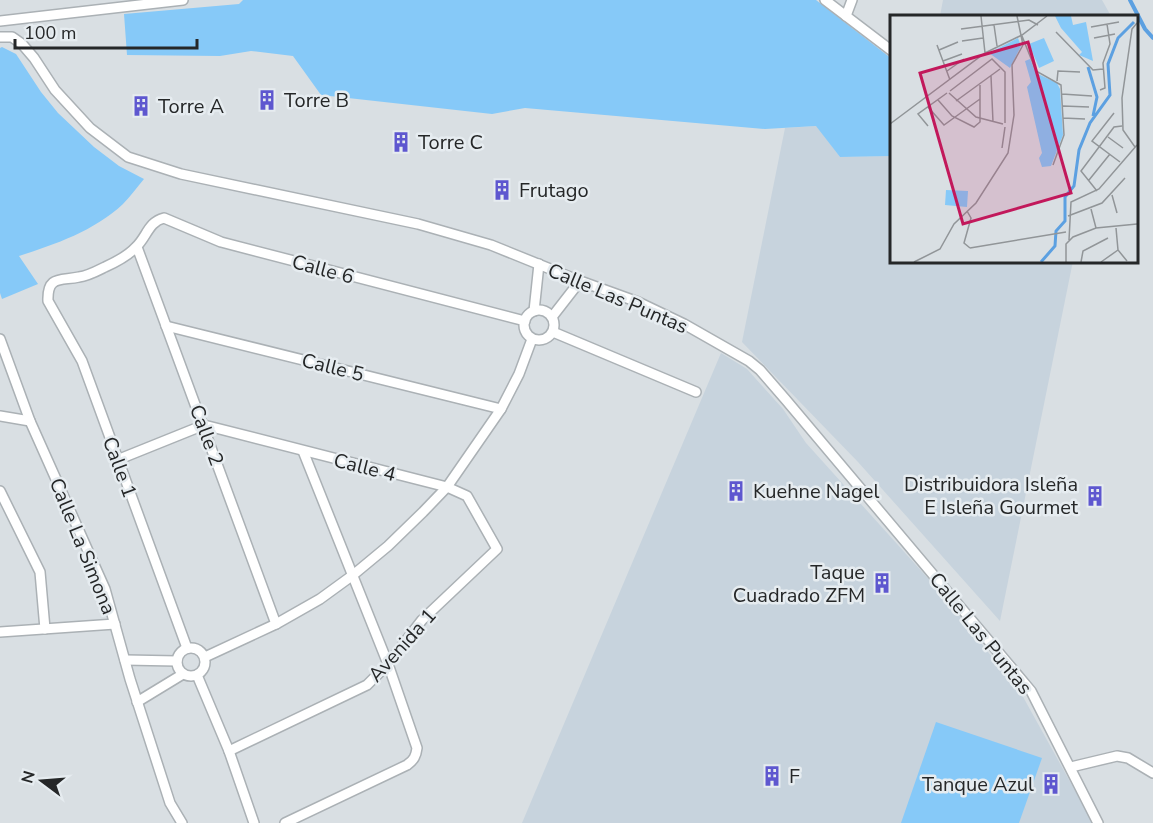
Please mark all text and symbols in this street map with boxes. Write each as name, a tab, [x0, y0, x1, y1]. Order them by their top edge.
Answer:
scale bar	[15, 12, 196, 50]
inset map	[890, 15, 1138, 262]
text: 100 m	[24, 21, 76, 45]
place label: Torre B	[284, 87, 349, 114]
building icon: Torre B	[255, 88, 279, 112]
place label: Torre A	[158, 93, 225, 120]
building icon: Torre A	[129, 94, 153, 118]
place label: Torre C	[418, 129, 483, 156]
building icon: Torre C	[389, 130, 413, 154]
place label: Frutago	[519, 177, 589, 204]
building icon: Frutago	[490, 178, 514, 202]
street label: Calle 6	[289, 248, 357, 291]
street label: Calle Las Puntas	[544, 257, 692, 340]
street label: Calle 5	[299, 347, 367, 388]
street label: Calle 2	[183, 401, 230, 470]
street label: Calle 1	[96, 433, 143, 502]
street label: Calle 4	[331, 447, 399, 488]
place label: Distribuidora Isleña E Isleña Gourmet	[904, 471, 1079, 521]
street label: Calle La Simona	[43, 474, 122, 618]
place label: Kuehne Nagel	[753, 478, 879, 505]
building icon: Kuehne Nagel	[724, 479, 748, 503]
building icon: Distribuidora Isleña E Isleña Gourmet	[1083, 484, 1107, 508]
place label: Taque Cuadrado ZFM	[733, 559, 865, 609]
street label: Calle Las Puntas	[923, 567, 1038, 700]
building icon: Taque Cuadrado ZFM	[870, 571, 894, 595]
street label: Avenida 1	[362, 603, 443, 688]
north arrow	[12, 751, 72, 811]
place label: F	[789, 763, 800, 790]
building icon: F	[760, 764, 784, 788]
text: N	[16, 768, 41, 786]
place label: Tanque Azul	[922, 771, 1034, 798]
building icon: Tanque Azul	[1039, 772, 1063, 796]

